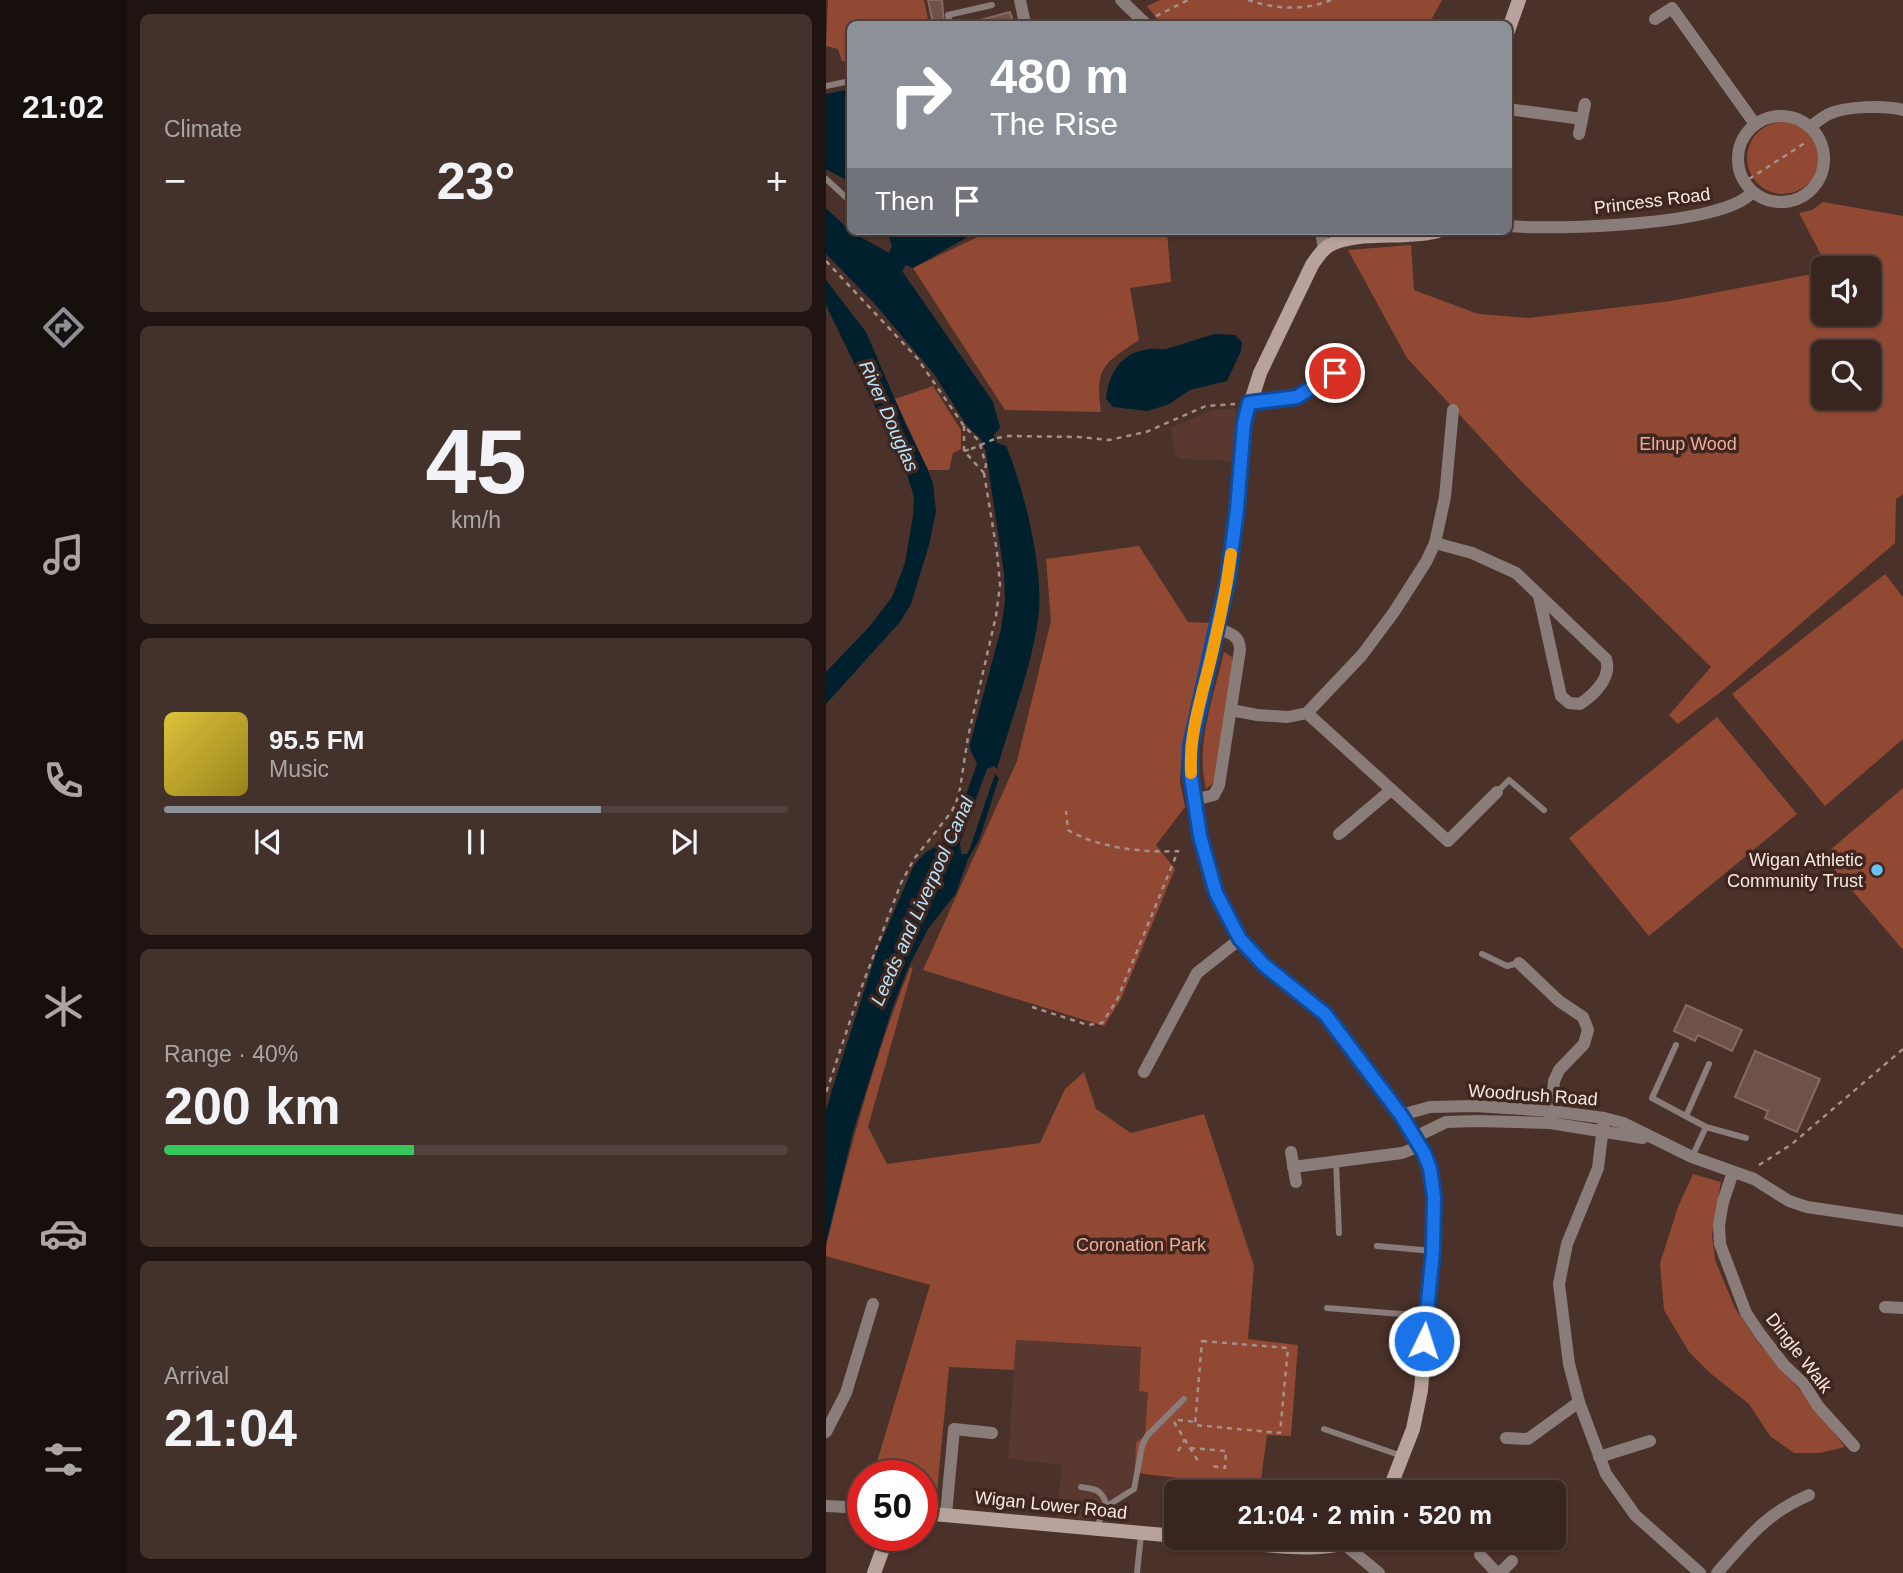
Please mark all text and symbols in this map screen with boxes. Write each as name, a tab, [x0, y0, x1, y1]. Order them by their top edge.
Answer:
icon: right	[875, 49, 966, 140]
text: 480 m	[990, 49, 1129, 103]
text: 21:02	[22, 89, 104, 125]
text: The Rise	[990, 106, 1118, 142]
text: Climate	[164, 116, 242, 142]
text: 23°	[437, 152, 515, 210]
text: −	[164, 160, 186, 202]
text: +	[766, 160, 788, 202]
icon: arrive	[948, 182, 986, 220]
street label: Princess Road	[1593, 184, 1711, 218]
text: Then	[875, 186, 934, 216]
map controls	[1811, 256, 1881, 410]
button: sound	[1811, 256, 1881, 326]
icon: directions	[39, 303, 88, 352]
button: search	[1811, 340, 1881, 410]
pin	[1305, 343, 1365, 403]
icon: arrive	[1316, 354, 1354, 392]
water label: River Douglas	[855, 357, 923, 475]
text: 45	[425, 411, 527, 512]
park label: Elnup Wood	[1639, 434, 1737, 454]
text: km/h	[451, 507, 501, 533]
icon: music	[39, 530, 88, 579]
text: 95.5 FM	[269, 725, 364, 755]
icon: phone	[39, 756, 88, 805]
text: Music	[269, 756, 329, 782]
water label: Leeds and Liverpool Canal	[866, 793, 978, 1009]
icon: previous	[249, 823, 287, 861]
icon: pause	[457, 823, 495, 861]
icon: next	[665, 823, 703, 861]
place label: Wigan Athletic Community Trust	[1727, 850, 1863, 891]
marker: Wigan Athletic Community Trust	[1869, 862, 1885, 878]
icon: climate	[39, 982, 88, 1031]
text: Range · 40%	[164, 1041, 298, 1067]
text: 200 km	[164, 1077, 340, 1135]
street label: Woodrush Road	[1468, 1080, 1598, 1110]
icon: car	[39, 1209, 88, 1258]
park label: Coronation Park	[1076, 1235, 1207, 1255]
position arrow	[1387, 1304, 1461, 1378]
street label: Dingle Walk	[1762, 1309, 1837, 1398]
text: Arrival	[164, 1363, 229, 1389]
text: 21:04	[164, 1399, 297, 1457]
icon: filters	[39, 1435, 88, 1484]
speed limit sign: 50	[847, 1460, 938, 1551]
street label: Wigan Lower Road	[974, 1487, 1128, 1523]
text: 21:04 · 2 min · 520 m	[1238, 1500, 1492, 1530]

